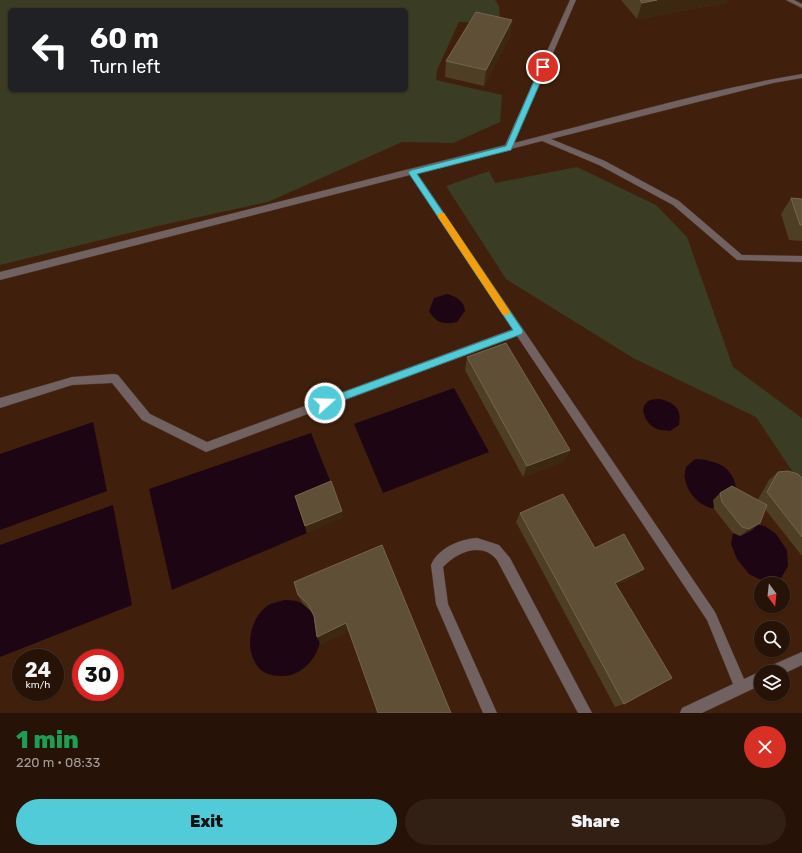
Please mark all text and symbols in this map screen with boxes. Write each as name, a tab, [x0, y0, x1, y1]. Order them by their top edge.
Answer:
text: 60 m	[90, 22, 159, 55]
icon: left	[24, 24, 76, 76]
pin	[526, 50, 560, 84]
text: Turn left	[90, 56, 160, 78]
icon: arrive	[532, 56, 554, 78]
position arrow	[304, 382, 346, 424]
north arrow	[754, 577, 790, 613]
map controls	[754, 577, 790, 701]
button: search	[754, 621, 790, 657]
speed limit sign: 30	[72, 649, 124, 701]
text: 24	[25, 658, 51, 682]
button: layers	[754, 665, 790, 701]
text: km/h	[26, 679, 50, 691]
text: 1 min	[16, 726, 79, 754]
button: close	[744, 726, 786, 768]
text: 220 m · 08:33	[16, 755, 100, 770]
button: Exit	[16, 799, 397, 845]
button: Share	[405, 799, 786, 845]

